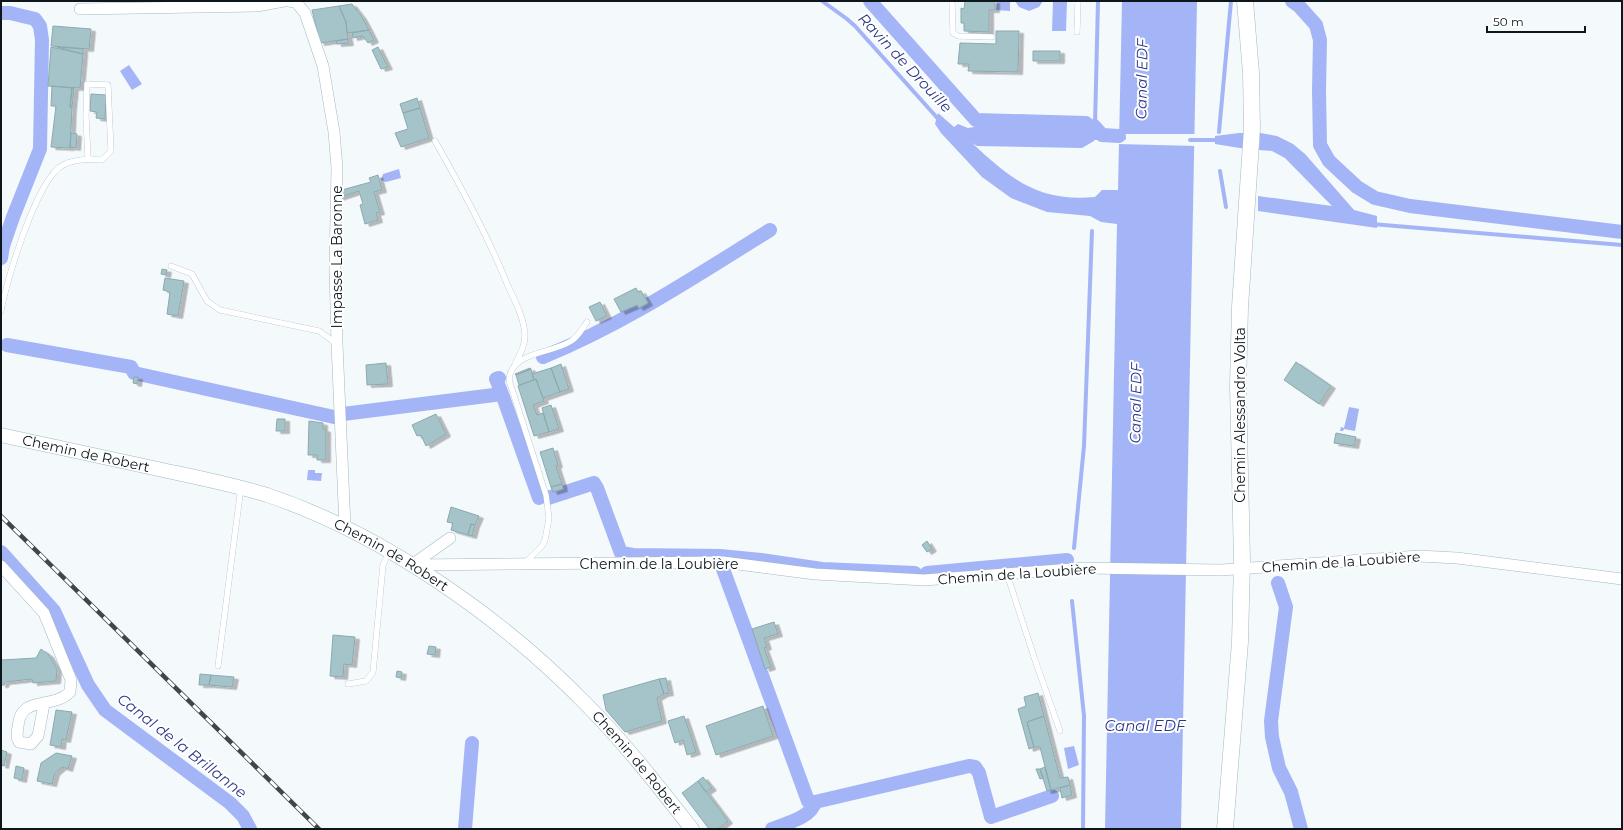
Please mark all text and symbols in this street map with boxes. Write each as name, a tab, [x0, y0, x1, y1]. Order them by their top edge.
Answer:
scale bar	[1487, 8, 1585, 34]
water label: Ravin de Drouille	[854, 9, 956, 116]
text: 50 m	[1493, 14, 1524, 29]
water label: Canal EDF	[1131, 37, 1152, 120]
street label: Impasse La Baronne	[328, 185, 346, 329]
street label: Chemin Alessandro Volta	[1231, 327, 1249, 503]
water label: Canal EDF	[1125, 361, 1146, 444]
street label: Chemin de Robert	[21, 431, 152, 476]
street label: Chemin de Robert	[331, 514, 452, 595]
street label: Chemin de la Loubière	[1261, 547, 1421, 577]
street label: Chemin de la Loubière	[580, 555, 738, 573]
street label: Chemin de la Loubière	[937, 559, 1097, 589]
water label: Canal de la Brillanne	[114, 689, 251, 802]
street label: Chemin de Robert	[588, 707, 686, 818]
water label: Canal EDF	[1105, 716, 1187, 735]

